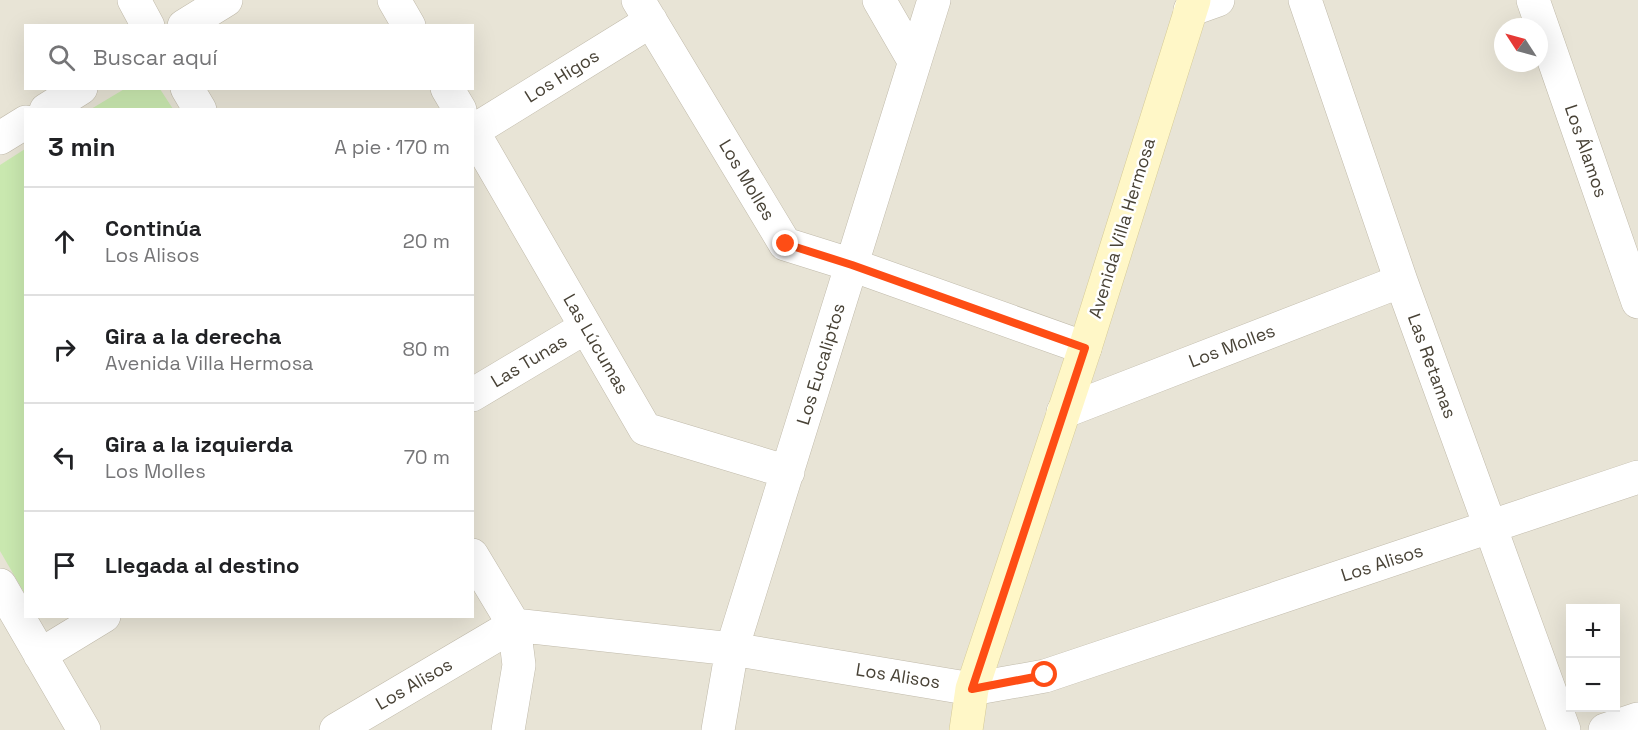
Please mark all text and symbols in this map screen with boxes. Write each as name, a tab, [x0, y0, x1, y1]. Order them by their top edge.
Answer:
north arrow	[1494, 18, 1548, 72]
search box	[24, 24, 474, 90]
icon: search	[45, 41, 78, 74]
text: Buscar aquí	[93, 43, 218, 71]
street label: Los Higos	[520, 44, 603, 107]
street label: Los Álamos	[1560, 101, 1613, 200]
text: 3 min	[48, 130, 116, 164]
text: A pie · 170 m	[334, 134, 450, 160]
street label: Los Molles	[714, 135, 781, 225]
street label: Avenida Villa Hermosa	[1083, 135, 1160, 321]
text: Continúa	[105, 214, 201, 242]
icon: ahead	[48, 225, 81, 258]
text: 20 m	[403, 228, 450, 254]
route end	[772, 230, 798, 256]
text: Los Alisos	[105, 242, 199, 268]
street label: Las Lúcumas	[558, 289, 634, 398]
street label: Los Eucaliptos	[791, 300, 850, 427]
street label: Las Retamas	[1403, 310, 1462, 421]
street label: Los Molles	[1185, 319, 1278, 373]
text: Gira a la derecha	[105, 322, 282, 350]
street label: Las Tunas	[486, 329, 571, 392]
icon: right	[48, 333, 81, 366]
text: 80 m	[402, 336, 450, 362]
text: Avenida Villa Hermosa	[105, 350, 314, 376]
text: Gira a la izquierda	[105, 430, 293, 458]
icon: left	[48, 441, 81, 474]
text: 70 m	[404, 444, 450, 470]
text: Los Molles	[105, 458, 206, 484]
street label: Los Alisos	[1338, 538, 1426, 587]
icon: arrive	[48, 549, 81, 582]
text: Llegada al destino	[105, 551, 299, 579]
map controls	[1566, 604, 1620, 712]
button: +	[1566, 604, 1620, 658]
street label: Los Alisos	[371, 652, 456, 715]
street label: Los Alisos	[854, 657, 942, 694]
button: −	[1566, 658, 1620, 712]
route start	[1031, 661, 1057, 687]

